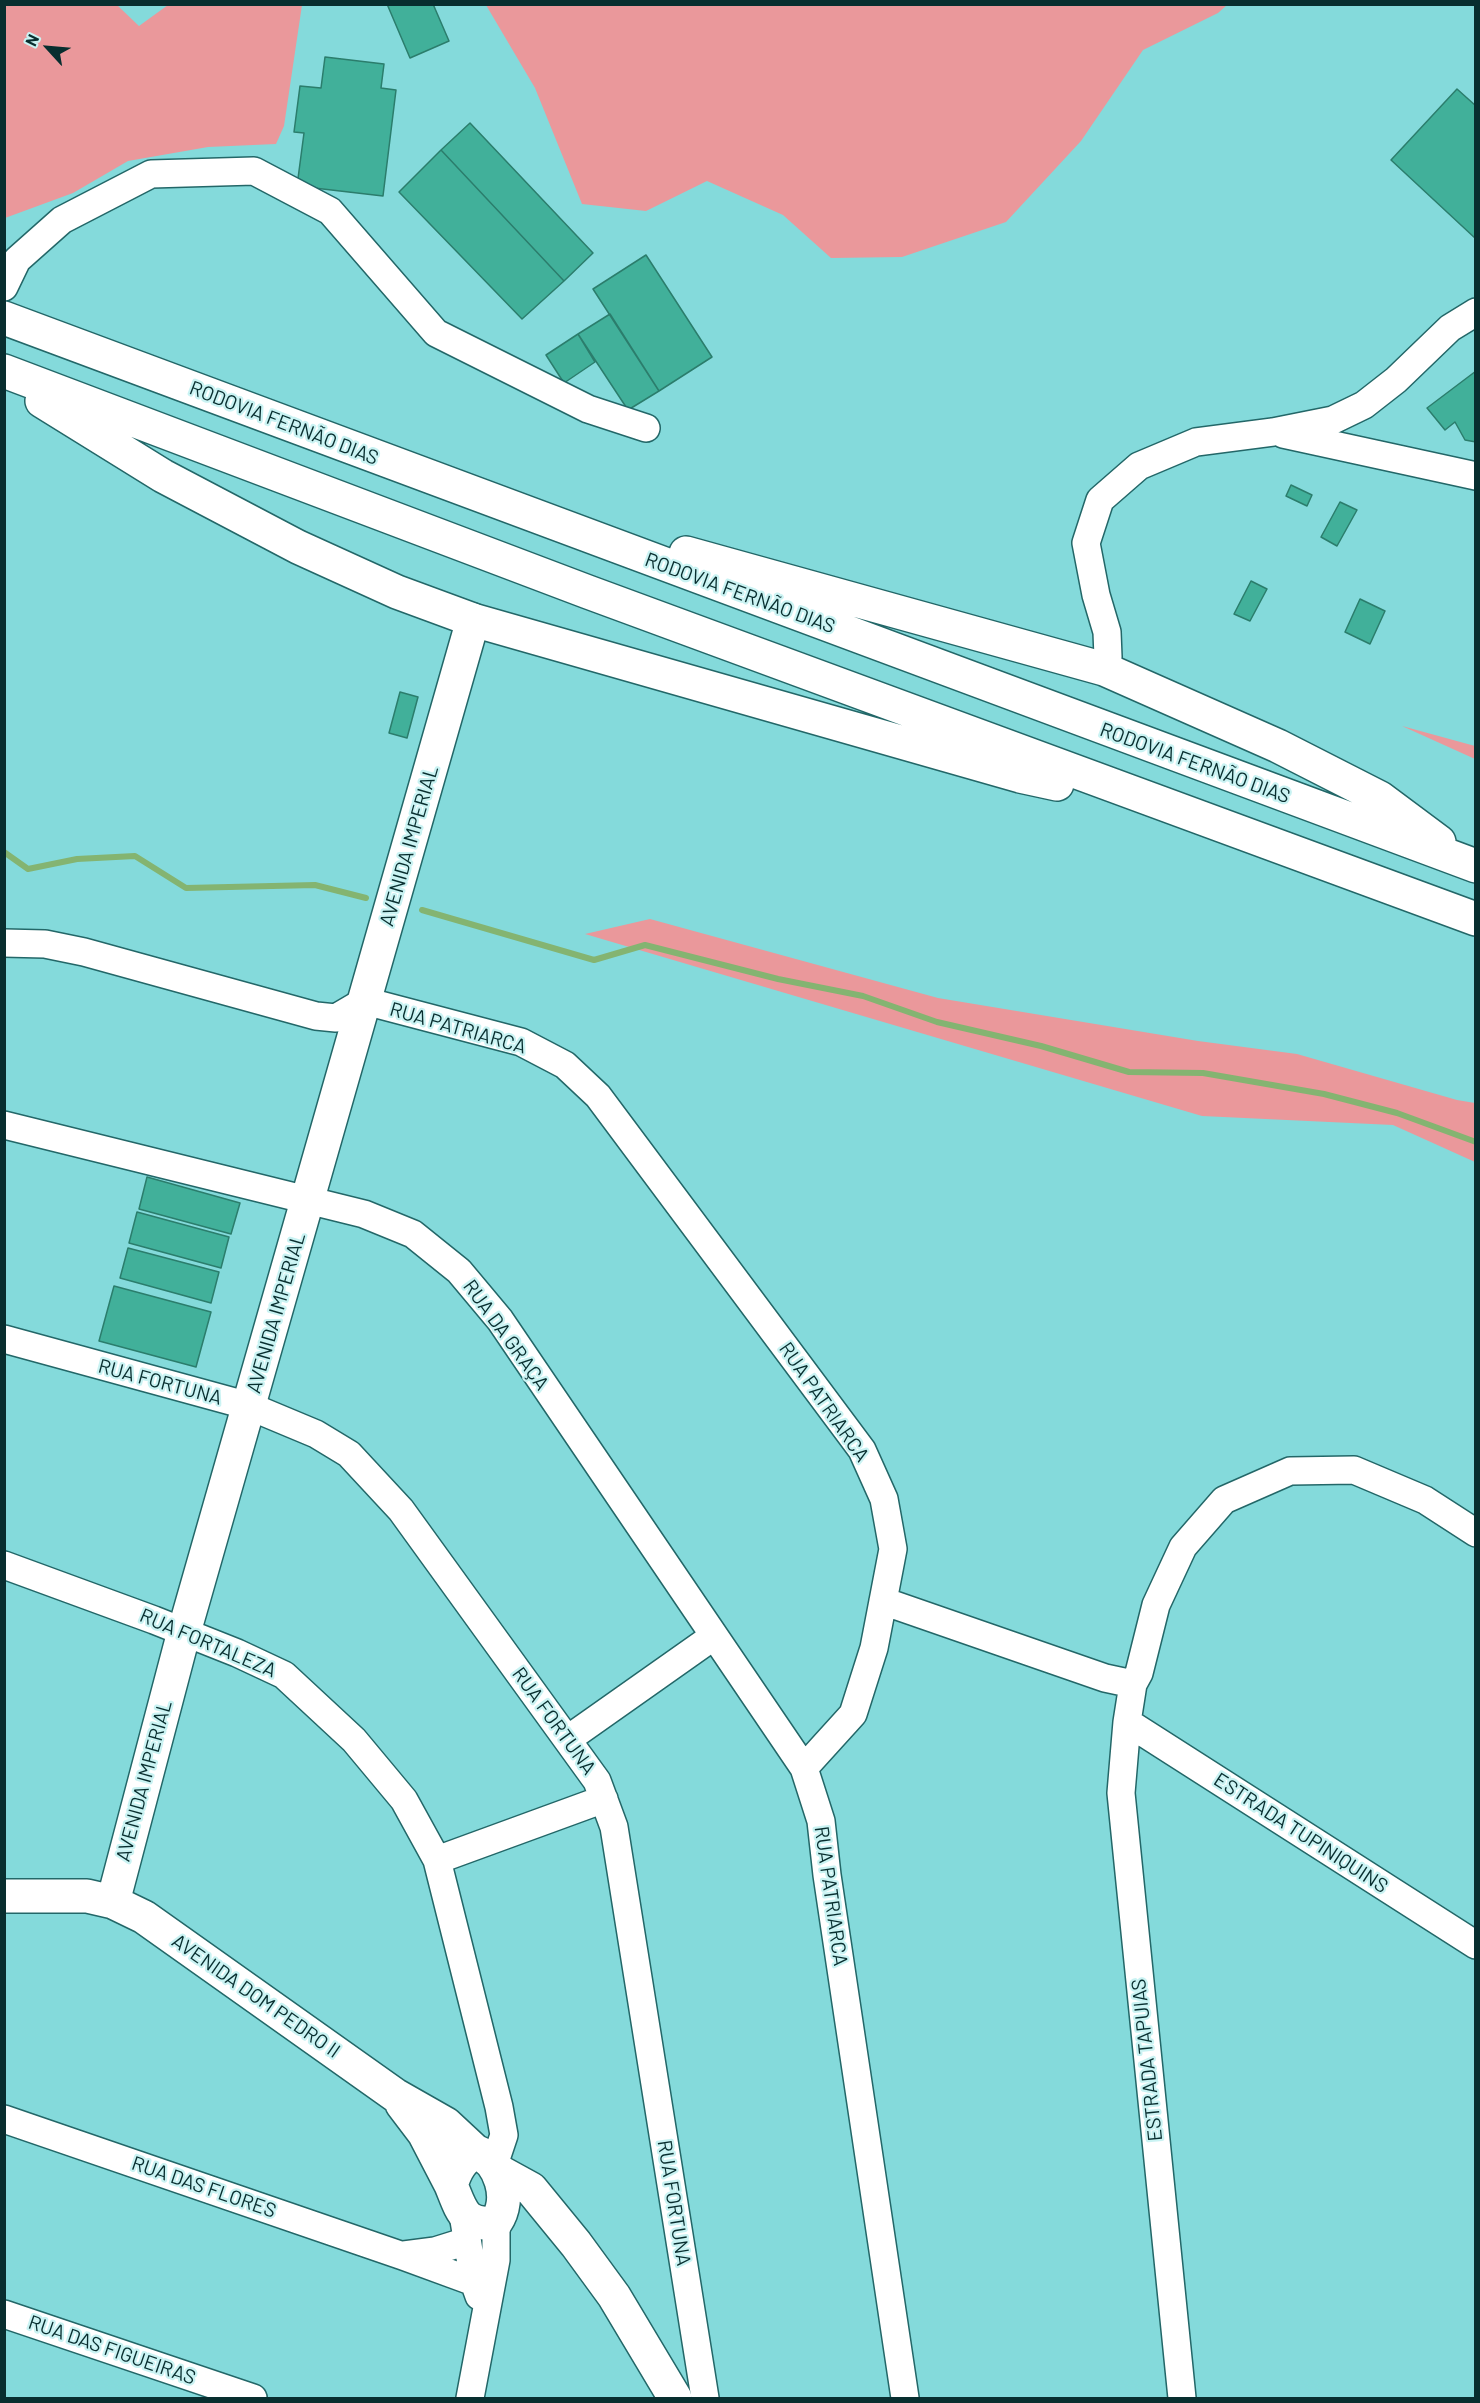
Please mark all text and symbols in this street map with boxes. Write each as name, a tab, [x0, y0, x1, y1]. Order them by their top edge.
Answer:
north arrow	[18, 18, 78, 78]
text: N	[20, 31, 42, 49]
street label: RODOVIA FERNÃO DIAS	[186, 376, 382, 470]
street label: RODOVIA FERNÃO DIAS	[642, 547, 838, 639]
street label: RODOVIA FERNÃO DIAS	[1097, 717, 1293, 809]
street label: AVENIDA IMPERIAL	[375, 763, 443, 929]
street label: RUA PATRIARCA	[387, 997, 529, 1059]
street label: AVENIDA IMPERIAL	[242, 1230, 310, 1396]
street label: RUA DA GRAÇA	[458, 1275, 554, 1395]
street label: RUA PATRIARCA	[774, 1337, 874, 1467]
street label: RUA FORTUNA	[95, 1354, 225, 1410]
street label: RUA FORTALEZA	[136, 1603, 280, 1683]
street label: RUA FORTUNA	[507, 1663, 601, 1779]
street label: AVENIDA IMPERIAL	[111, 1698, 177, 1864]
street label: ESTRADA TUPINIQUINS	[1209, 1768, 1393, 1898]
street label: RUA PATRIARCA	[809, 1825, 853, 1967]
street label: AVENIDA DOM PEDRO II	[167, 1929, 345, 2063]
street label: ESTRADA TAPUIAS	[1127, 1978, 1167, 2142]
street label: RUA FORTUNA	[652, 2138, 696, 2268]
street label: RUA DAS FLORES	[129, 2151, 279, 2223]
street label: RUA DAS FIGUEIRAS	[25, 2310, 199, 2390]

